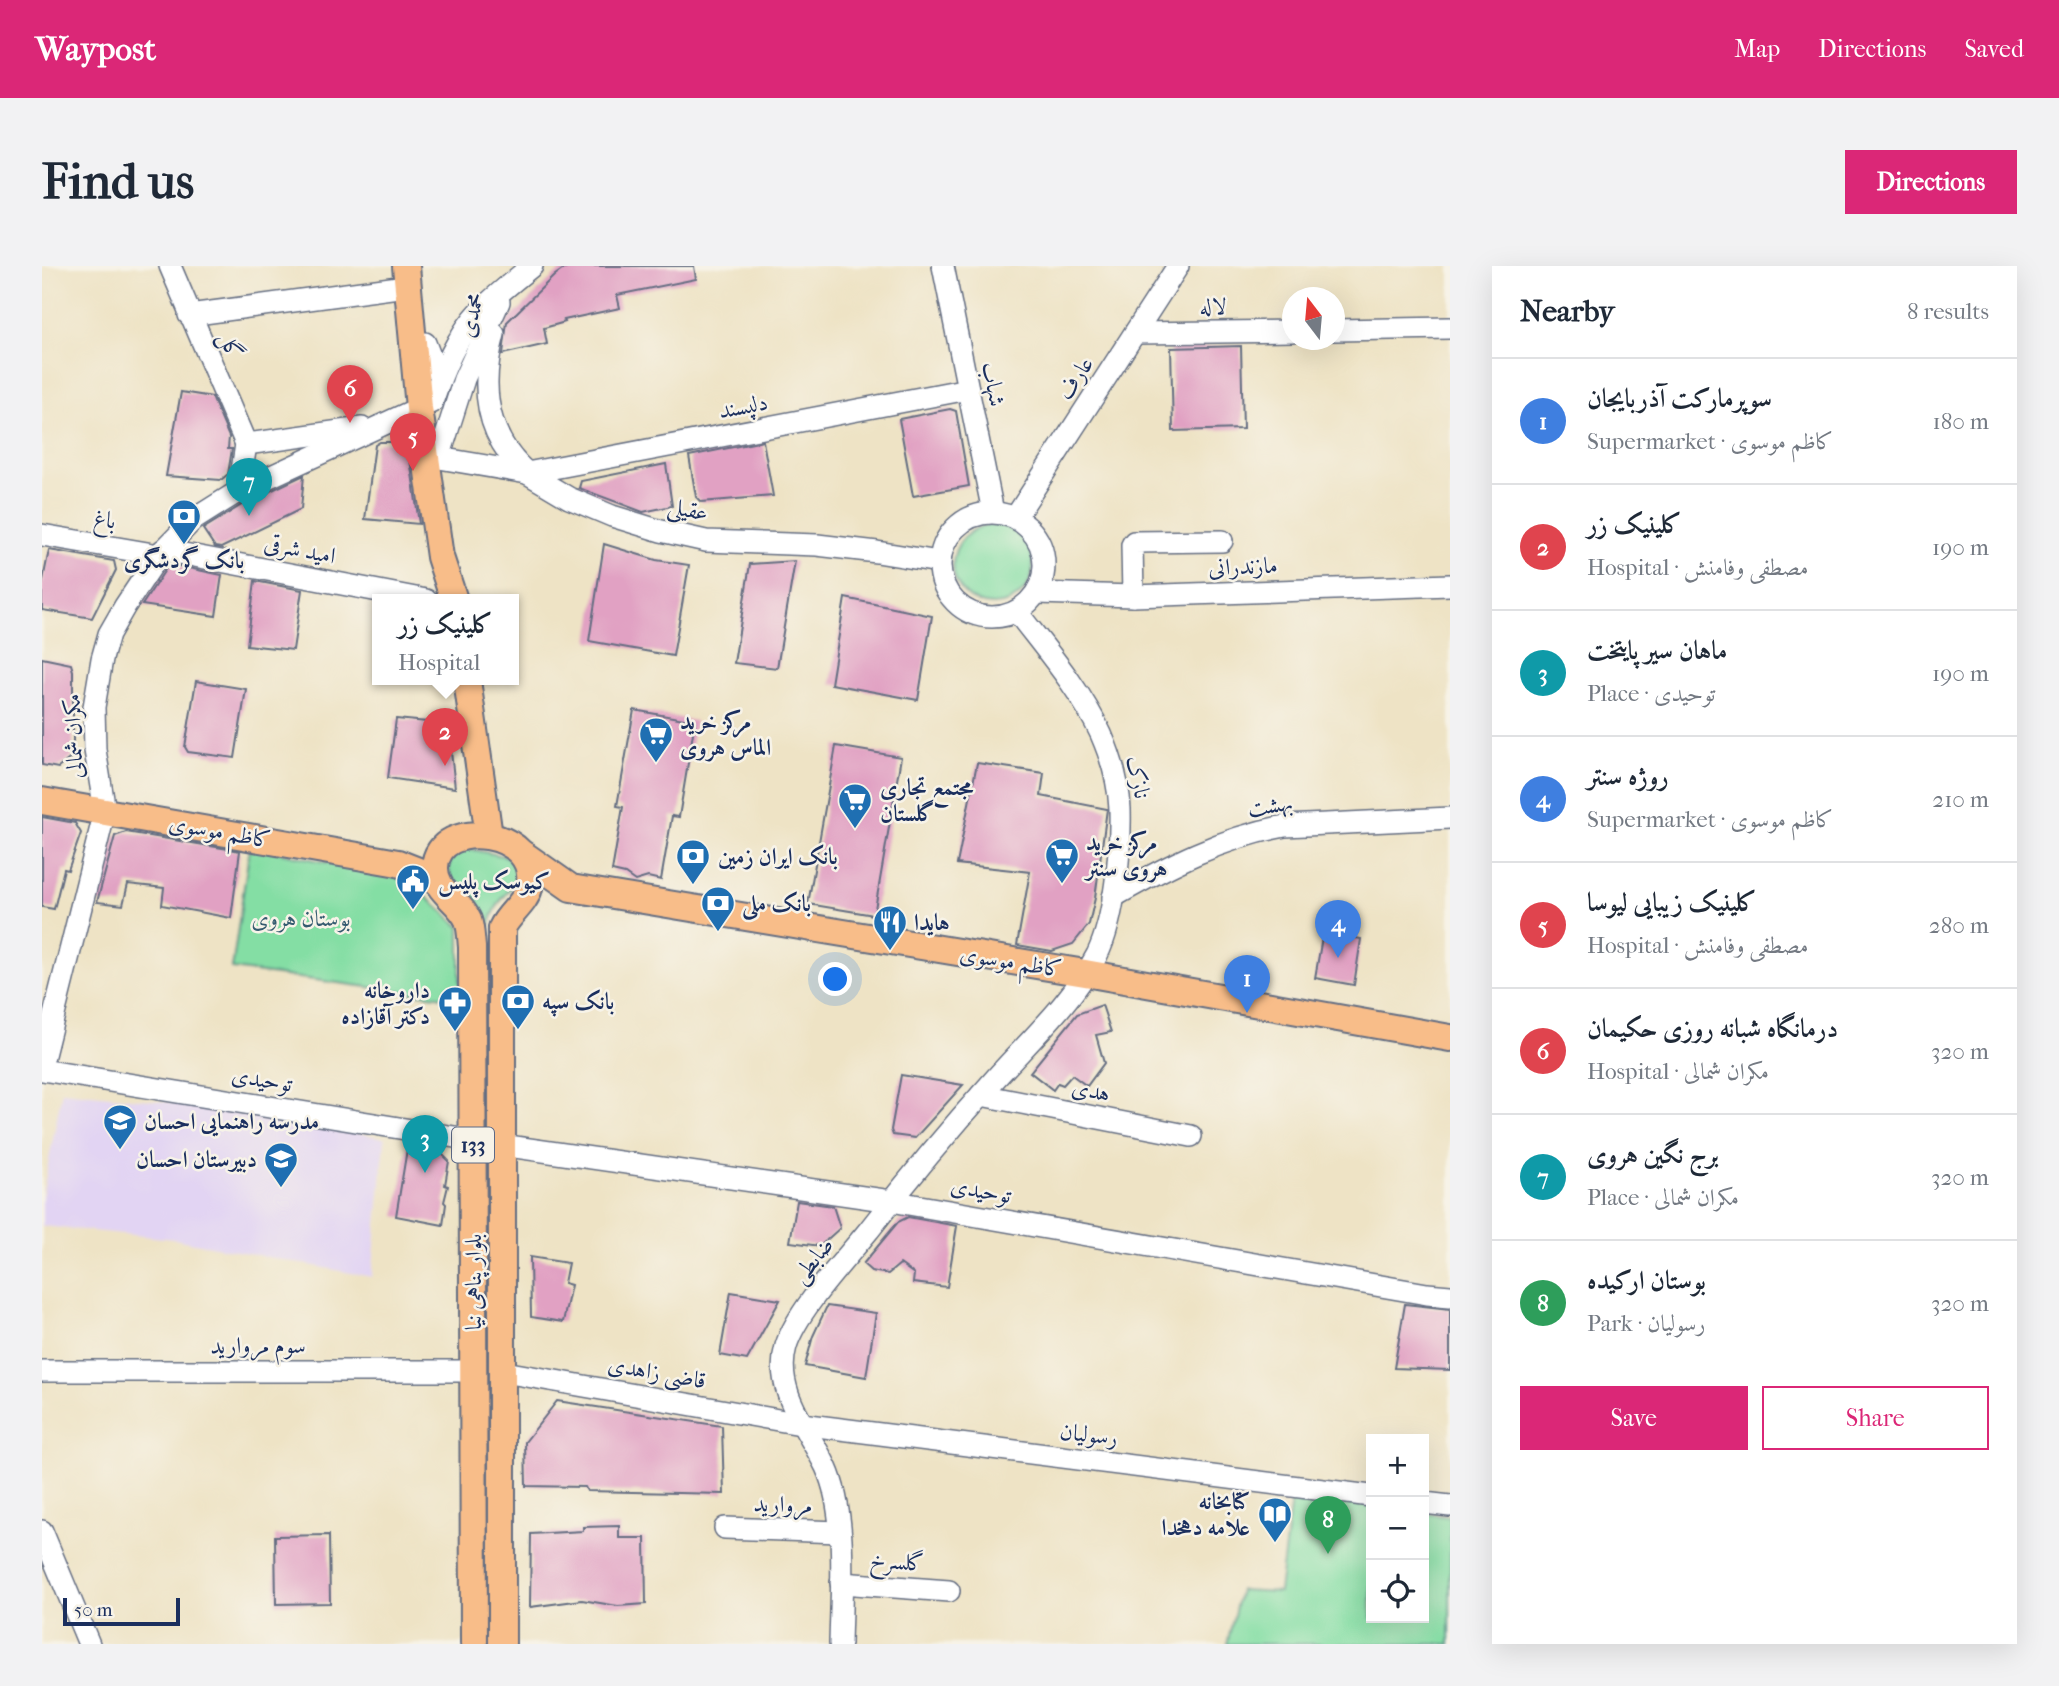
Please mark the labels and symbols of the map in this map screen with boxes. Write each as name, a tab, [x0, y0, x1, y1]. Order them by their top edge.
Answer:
north arrow	[1282, 287, 1345, 350]
street label: محمدی	[453, 290, 490, 340]
street label: لاله	[1199, 293, 1227, 320]
street label: گل	[211, 327, 249, 364]
street label: عارف	[1052, 352, 1099, 405]
street label: شهاب	[975, 359, 1011, 409]
pin: 6	[327, 365, 373, 423]
street label: دلپسند	[716, 389, 770, 426]
pin: 5	[390, 413, 436, 471]
pin: 7	[226, 458, 272, 516]
street label: عقیلی	[664, 492, 711, 531]
bank icon: بانک گردشگری	[165, 497, 203, 546]
street label: باغ	[91, 504, 118, 540]
street label: امید شرقی	[261, 529, 338, 572]
place label: بانک گردشگری	[124, 545, 244, 575]
street label: مازندرانی	[1208, 552, 1278, 581]
street label: مکران شمالی	[59, 693, 89, 779]
pin: 2	[422, 708, 468, 766]
place label: مرکز خرید الماس هروی	[680, 708, 771, 762]
supermarket icon: مرکز خرید الماس هروی	[637, 715, 675, 764]
street label: نازک	[1121, 753, 1156, 801]
place label: مجتمع تجاری گلستان	[880, 774, 974, 827]
supermarket icon: مجتمع تجاری گلستان	[836, 781, 874, 830]
street label: بهشت	[1245, 789, 1295, 823]
street label: کاظم موسوی	[165, 809, 273, 862]
place label: مرکز خرید هروی سنتر	[1083, 829, 1167, 883]
supermarket icon: مرکز خرید هروی سنتر	[1043, 836, 1081, 885]
bank icon: بانک ایران زمین	[674, 837, 712, 886]
place label: بانک ایران زمین	[718, 843, 838, 870]
public building icon: کیوسک پلیس	[394, 862, 432, 911]
place label: کیوسک پلیس	[438, 868, 550, 898]
bank icon: بانک ملی	[699, 884, 737, 933]
place label: بانک ملی	[741, 890, 811, 921]
pin: 4	[1315, 900, 1361, 958]
restaurant icon: هایدا	[871, 903, 909, 952]
park label: بوستان هروی	[251, 905, 351, 933]
place label: هایدا	[914, 909, 950, 936]
street label: کاظم موسوی	[957, 940, 1064, 991]
pin: 1	[1224, 955, 1270, 1013]
your location	[818, 962, 852, 996]
place label: داروخانه دکتر آقازاده	[341, 977, 430, 1030]
bank icon: بانک سپه	[499, 982, 537, 1031]
pharmacy icon: داروخانه دکتر آقازاده	[436, 984, 474, 1033]
place label: بانک سپه	[542, 988, 614, 1017]
street label: توحیدی	[229, 1061, 295, 1099]
street label: هدی	[1069, 1074, 1113, 1107]
school or university icon: مدرسه راهنمایی احسان	[101, 1102, 139, 1151]
place label: مدرسه راهنمایی احسان	[144, 1108, 319, 1137]
pin: 3	[402, 1115, 448, 1173]
road number: 133	[452, 1128, 494, 1162]
school or university icon: دبیرستان احسان	[262, 1140, 300, 1189]
place label: دبیرستان احسان	[136, 1146, 257, 1173]
street label: توحیدی	[948, 1172, 1014, 1210]
street label: ضابطی	[786, 1232, 841, 1290]
street label: بلوار پناهی نیا	[460, 1234, 490, 1330]
street label: سوم مروارید	[210, 1332, 306, 1365]
street label: قاضی زاهدی	[605, 1351, 708, 1397]
street label: رسولیان	[1058, 1418, 1119, 1452]
place label: کتابخانه علامه دهخدا	[1161, 1488, 1250, 1541]
street label: مروارید	[753, 1490, 813, 1521]
library icon: کتابخانه علامه دهخدا	[1256, 1495, 1294, 1544]
pin: 8	[1305, 1496, 1351, 1554]
street label: گلسرخ	[868, 1545, 925, 1584]
scale bar	[63, 1595, 180, 1627]

